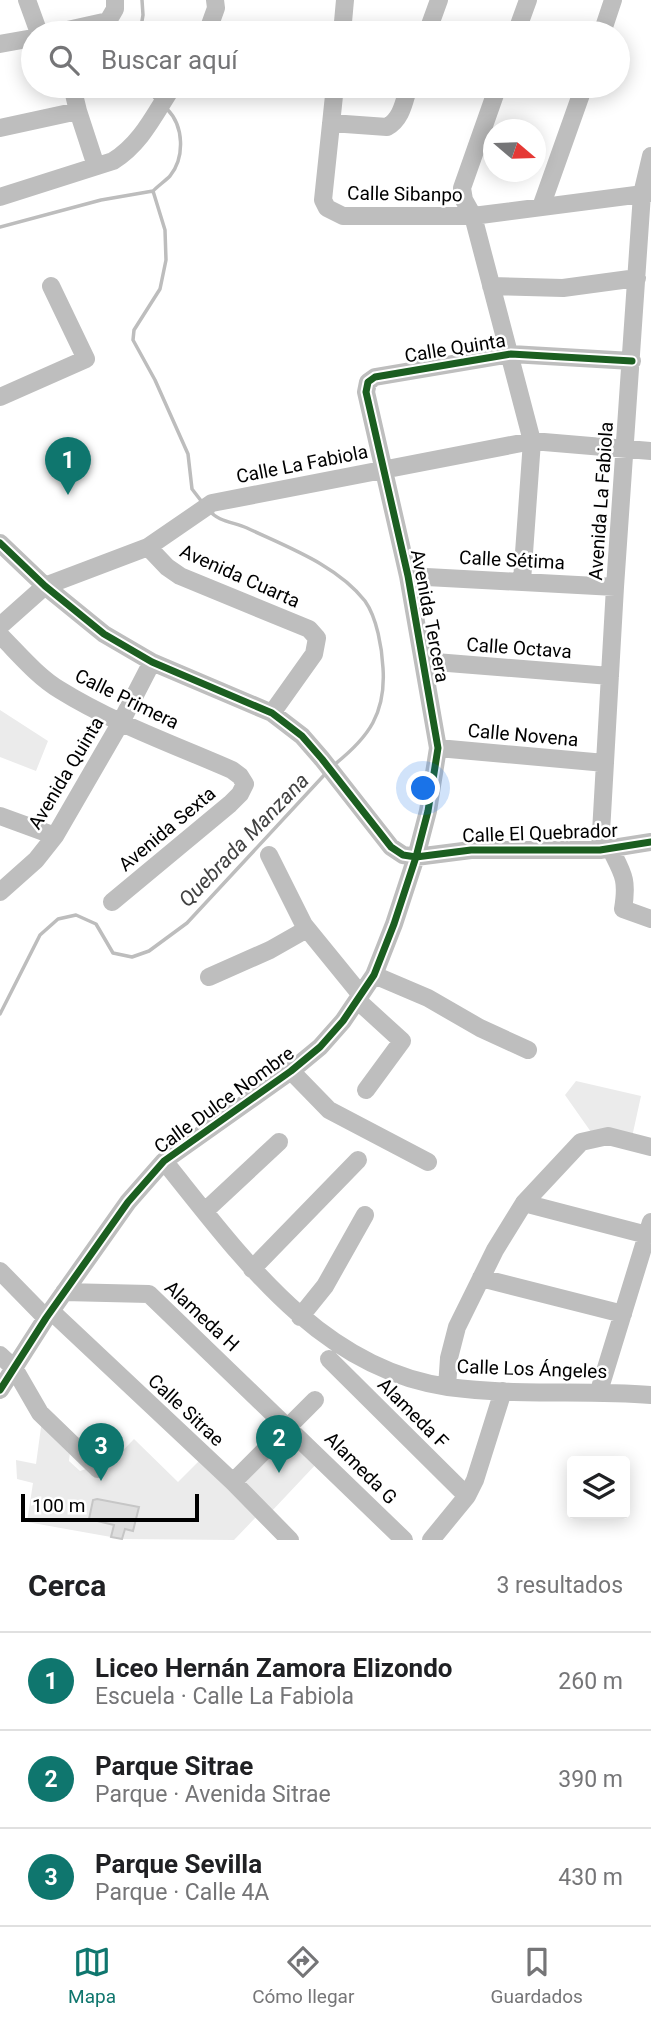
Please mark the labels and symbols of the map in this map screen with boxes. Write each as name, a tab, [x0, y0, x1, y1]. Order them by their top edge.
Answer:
north arrow	[483, 119, 546, 182]
street label: Calle Sibanpo	[347, 181, 463, 207]
street label: Calle Quinta	[403, 329, 507, 367]
street label: Avenida La Fabiola	[584, 421, 618, 581]
pin: 1	[45, 437, 91, 495]
street label: Calle La Fabiola	[234, 440, 370, 488]
street label: Avenida Cuarta	[177, 539, 303, 613]
street label: Calle Sétima	[459, 546, 565, 574]
street label: Avenida Tercera	[406, 548, 454, 684]
street label: Calle Octava	[466, 633, 572, 663]
street label: Calle Primera	[71, 664, 183, 734]
street label: Avenida Quinta	[23, 713, 109, 833]
street label: Calle Novena	[467, 719, 579, 751]
water label: Quebrada Manzana	[174, 768, 314, 912]
your location	[406, 771, 440, 805]
street label: Avenida Sexta	[114, 782, 220, 876]
street label: Calle El Quebrador	[462, 819, 619, 847]
street label: Calle Dulce Nombre	[150, 1042, 298, 1158]
street label: Alameda H	[160, 1276, 244, 1356]
street label: Calle Los Ángeles	[456, 1355, 608, 1383]
street label: Calle Sitrae	[143, 1369, 229, 1451]
street label: Alameda F	[373, 1373, 453, 1453]
pin: 2	[256, 1415, 302, 1473]
pin: 3	[78, 1423, 124, 1481]
street label: Alameda G	[320, 1427, 402, 1509]
scale bar	[21, 1491, 200, 1523]

